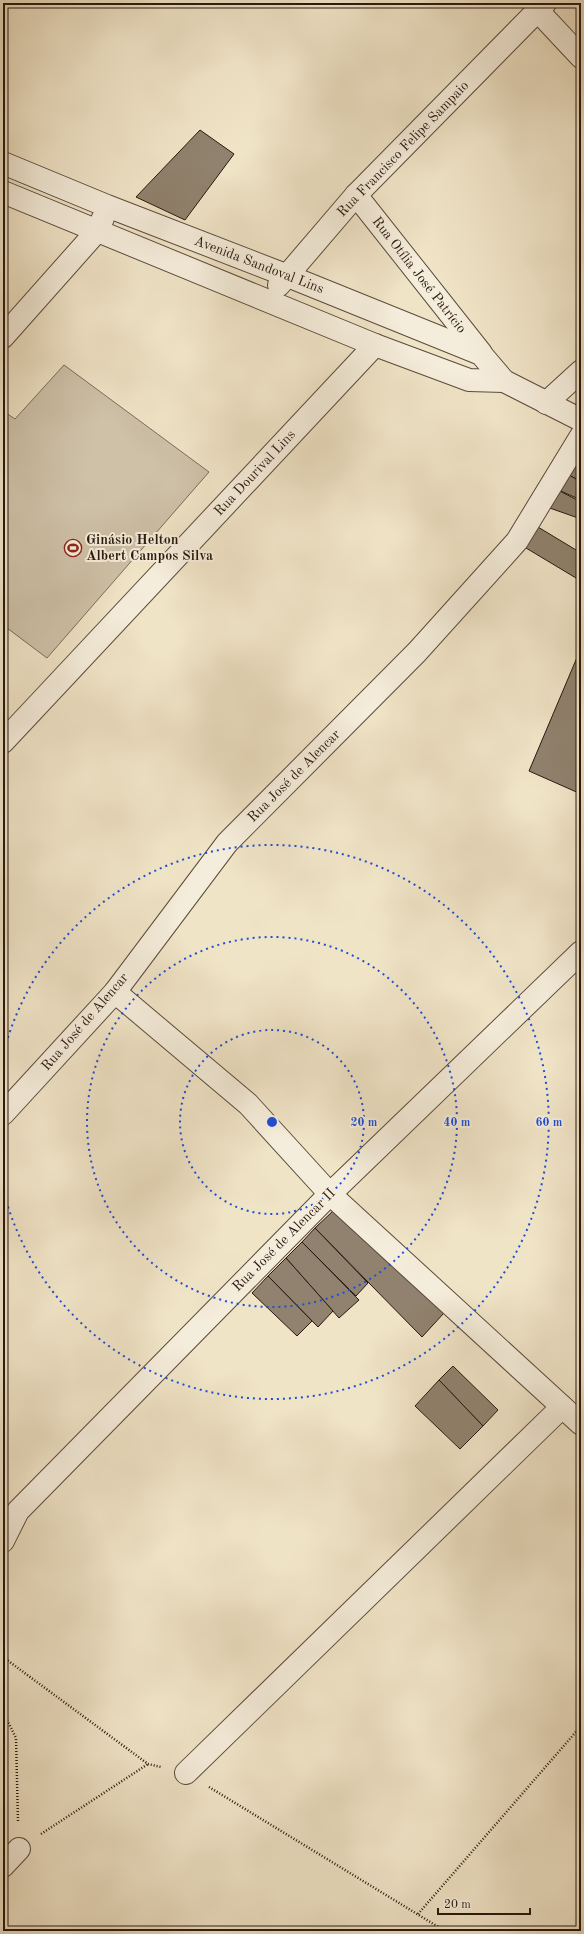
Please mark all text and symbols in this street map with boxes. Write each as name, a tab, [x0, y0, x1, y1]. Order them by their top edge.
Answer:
street label: Rua Francisco Felipe Sampaio	[335, 78, 471, 220]
street label: Rua Otília José Patrício	[369, 214, 469, 336]
street label: Avenida Sandoval Lins	[192, 234, 326, 296]
street label: Rua Dourival Lins	[212, 427, 298, 519]
place label: Ginásio Helton Albert Campos Silva	[86, 533, 213, 563]
sports icon: Ginásio Helton Albert Campos Silva	[63, 538, 83, 558]
street label: Rua José de Alencar	[245, 727, 343, 825]
street label: Rua José de Alencar	[39, 970, 131, 1073]
centre of rings	[265, 1115, 279, 1129]
text: 20 m	[351, 1117, 378, 1129]
text: 40 m	[444, 1117, 471, 1129]
text: 60 m	[536, 1117, 563, 1129]
street label: Rua José de Alencar II	[230, 1186, 338, 1294]
scale bar	[438, 1890, 530, 1916]
text: 20 m	[444, 1899, 471, 1911]

